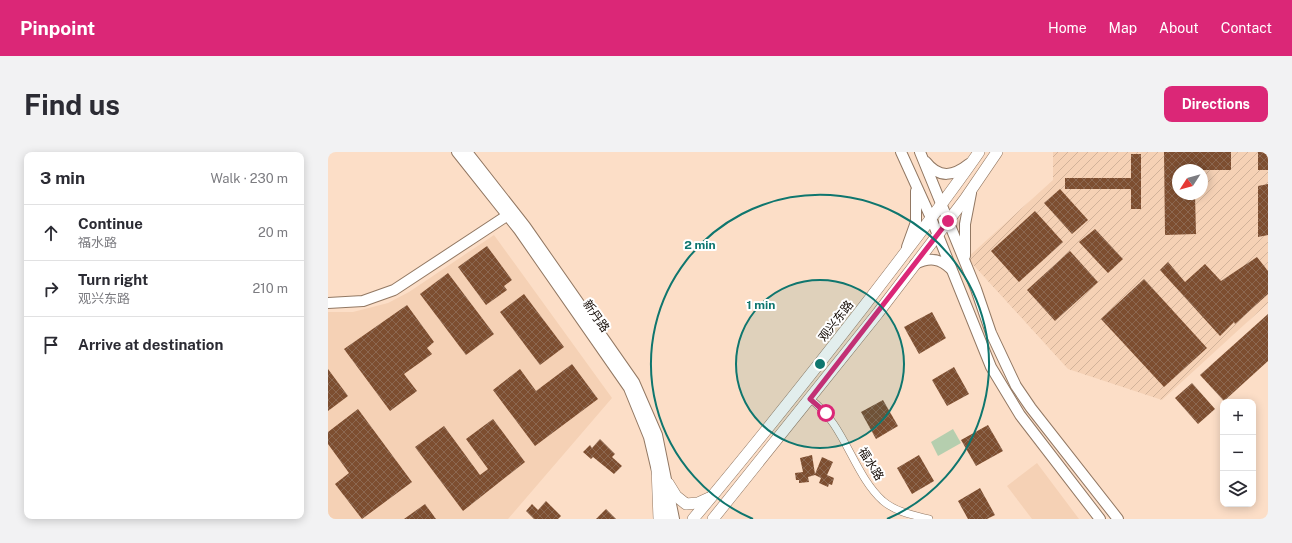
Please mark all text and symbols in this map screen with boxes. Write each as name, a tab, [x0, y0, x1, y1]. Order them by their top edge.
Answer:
text: Pinpoint	[20, 17, 95, 39]
text: Home	[1048, 20, 1087, 36]
text: Map	[1109, 20, 1137, 36]
text: About	[1159, 20, 1199, 36]
text: Contact	[1221, 20, 1272, 36]
button: Directions	[1164, 86, 1268, 122]
text: Find us	[24, 88, 120, 121]
north arrow	[1172, 164, 1208, 200]
text: 3 min	[40, 168, 85, 188]
text: Walk · 230 m	[210, 171, 288, 186]
route end	[939, 212, 957, 230]
text: Continue	[78, 215, 143, 232]
icon: ahead	[40, 222, 62, 244]
text: 20 m	[258, 225, 288, 240]
text: 福水路	[78, 235, 117, 250]
text: 2 min	[684, 238, 716, 252]
text: Turn right	[78, 271, 148, 288]
icon: right	[40, 278, 62, 300]
text: 210 m	[253, 281, 288, 296]
text: 观兴东路	[78, 291, 130, 306]
street label: 新丹路	[580, 297, 612, 335]
text: 1 min	[747, 298, 775, 312]
street label: 观兴东路	[816, 298, 856, 344]
icon: arrive	[40, 334, 62, 356]
text: Arrive at destination	[78, 336, 223, 353]
centre of rings	[813, 357, 827, 371]
map controls	[1220, 399, 1256, 507]
button: +	[1220, 399, 1256, 435]
route start	[817, 404, 835, 422]
button: −	[1220, 435, 1256, 471]
street label: 福水路	[856, 445, 886, 483]
button: layers	[1220, 471, 1256, 507]

